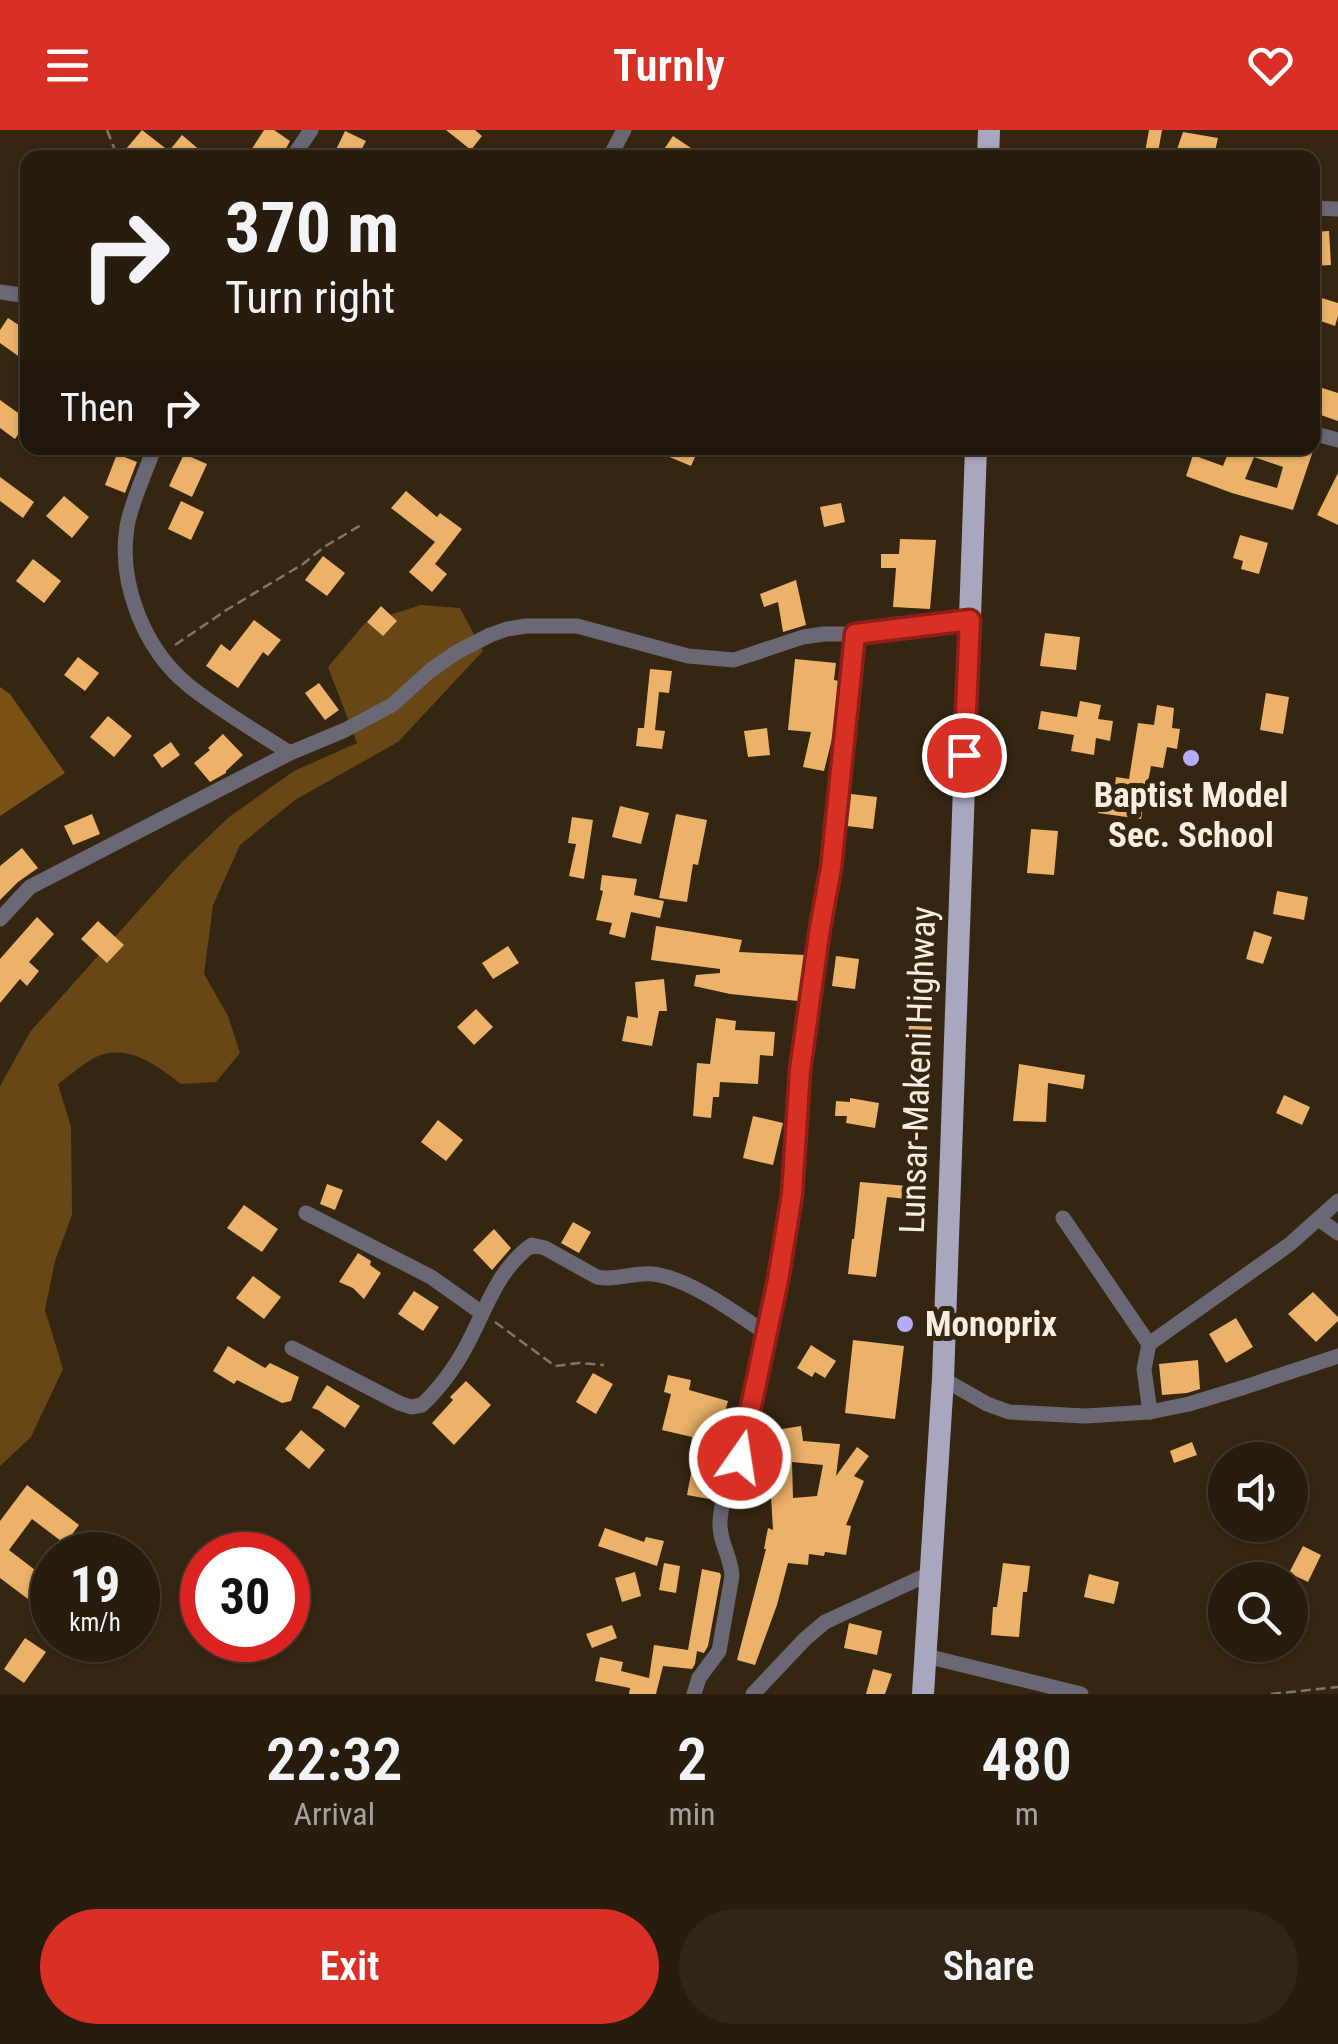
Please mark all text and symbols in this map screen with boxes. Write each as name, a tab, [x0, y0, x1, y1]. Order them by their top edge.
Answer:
icon: menu	[40, 38, 95, 93]
icon: heart	[1243, 38, 1298, 93]
text: Turnly	[613, 39, 725, 92]
text: 370 m	[225, 187, 399, 269]
icon: right	[60, 190, 190, 320]
text: Turn right	[225, 271, 395, 324]
icon: right	[154, 380, 209, 435]
text: Then	[60, 386, 134, 430]
pin	[922, 713, 1007, 798]
icon: arrive	[937, 728, 992, 783]
marker: Baptist Model Sec. School	[1180, 747, 1202, 769]
place label: Baptist Model Sec. School	[1094, 775, 1288, 856]
street label: Lunsar-Makeni Highway	[892, 906, 944, 1234]
place label: Monoprix	[925, 1304, 1057, 1345]
marker: Monoprix	[894, 1313, 916, 1335]
position arrow	[688, 1406, 792, 1510]
map controls	[1208, 1442, 1308, 1662]
button: sound	[1208, 1442, 1308, 1542]
speed limit sign: 30	[180, 1532, 310, 1662]
text: 19	[70, 1556, 120, 1614]
button: search	[1208, 1562, 1308, 1662]
text: km/h	[69, 1608, 121, 1637]
text: 22:32	[266, 1724, 403, 1795]
text: 2	[677, 1724, 707, 1795]
text: 480	[981, 1724, 1072, 1795]
text: Arrival	[294, 1795, 375, 1833]
text: min	[669, 1795, 715, 1833]
text: m	[1015, 1795, 1039, 1833]
button: Exit	[40, 1909, 659, 2024]
button: Share	[679, 1909, 1298, 2024]

